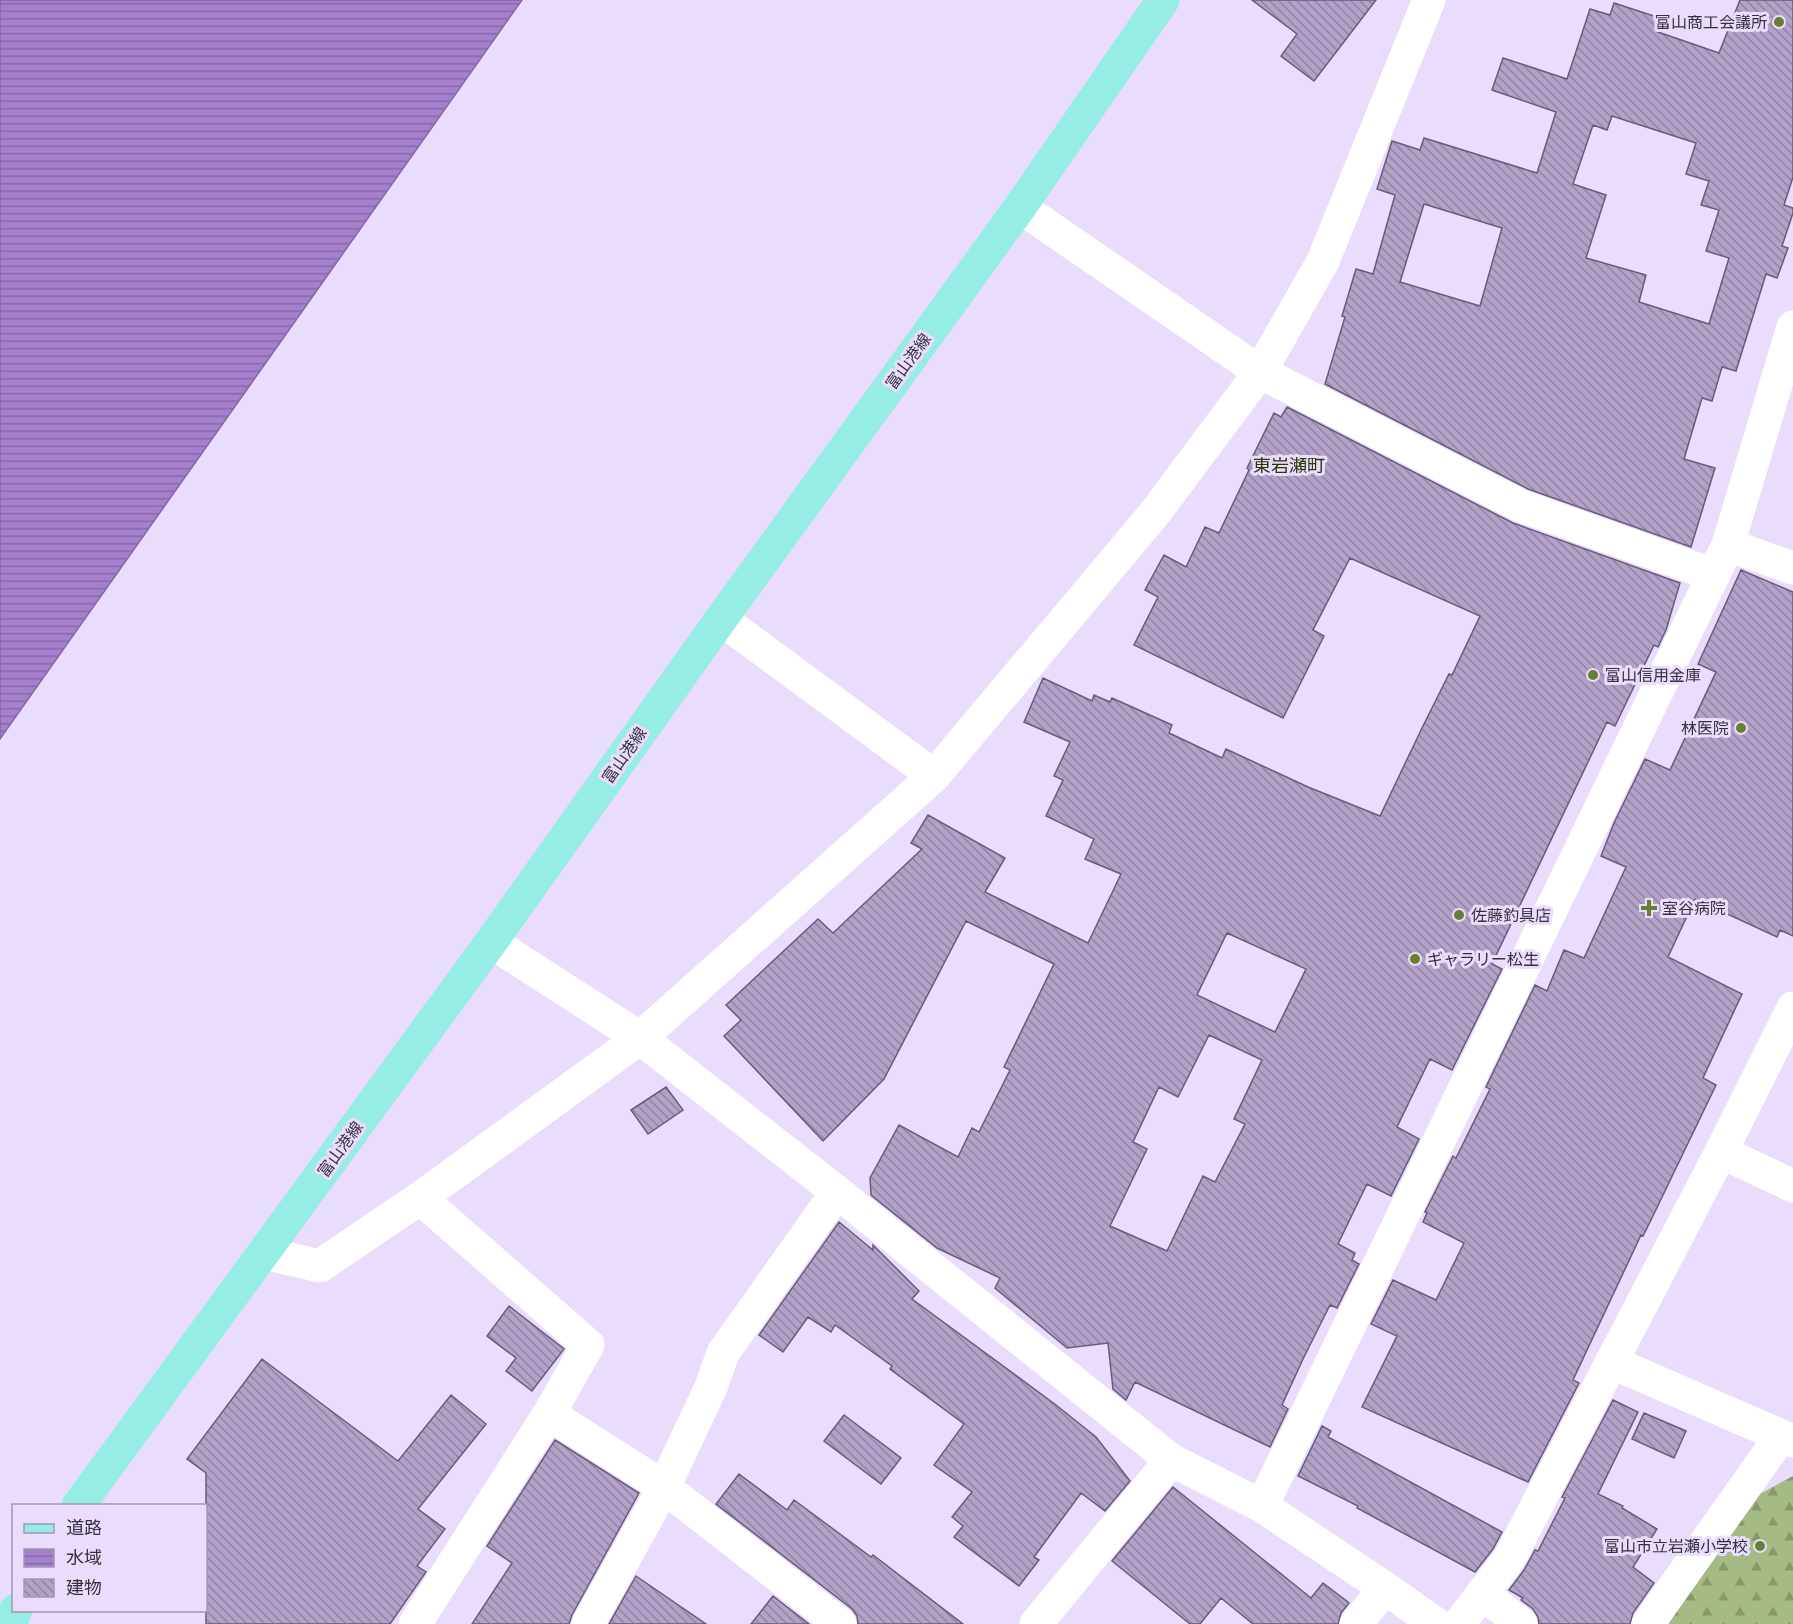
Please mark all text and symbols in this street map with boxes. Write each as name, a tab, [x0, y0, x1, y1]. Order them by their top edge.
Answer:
place label: 富山商工会議所	[1655, 13, 1767, 31]
marker: 富山商工会議所	[1772, 15, 1786, 29]
street label: 富山港線	[882, 330, 934, 392]
district label: 東岩瀬町	[1253, 455, 1325, 476]
place label: 富山信用金庫	[1605, 666, 1701, 684]
marker: 富山信用金庫	[1586, 668, 1600, 682]
place label: 林医院	[1681, 719, 1729, 737]
marker: 林医院	[1734, 721, 1748, 735]
street label: 富山港線	[598, 724, 650, 786]
marker: 室谷病院	[1640, 899, 1658, 917]
place label: 室谷病院	[1662, 899, 1726, 917]
place label: 佐藤釣具店	[1471, 906, 1551, 924]
marker: 佐藤釣具店	[1452, 908, 1466, 922]
place label: ギャラリー松生	[1427, 950, 1539, 968]
marker: ギャラリー松生	[1408, 952, 1422, 966]
street label: 富山港線	[314, 1118, 366, 1180]
legend	[12, 1504, 207, 1612]
text: 道路	[66, 1517, 102, 1538]
place label: 富山市立岩瀬小学校	[1604, 1537, 1748, 1555]
marker: 富山市立岩瀬小学校	[1753, 1539, 1767, 1553]
text: 水域	[66, 1547, 102, 1568]
text: 建物	[66, 1577, 102, 1598]

